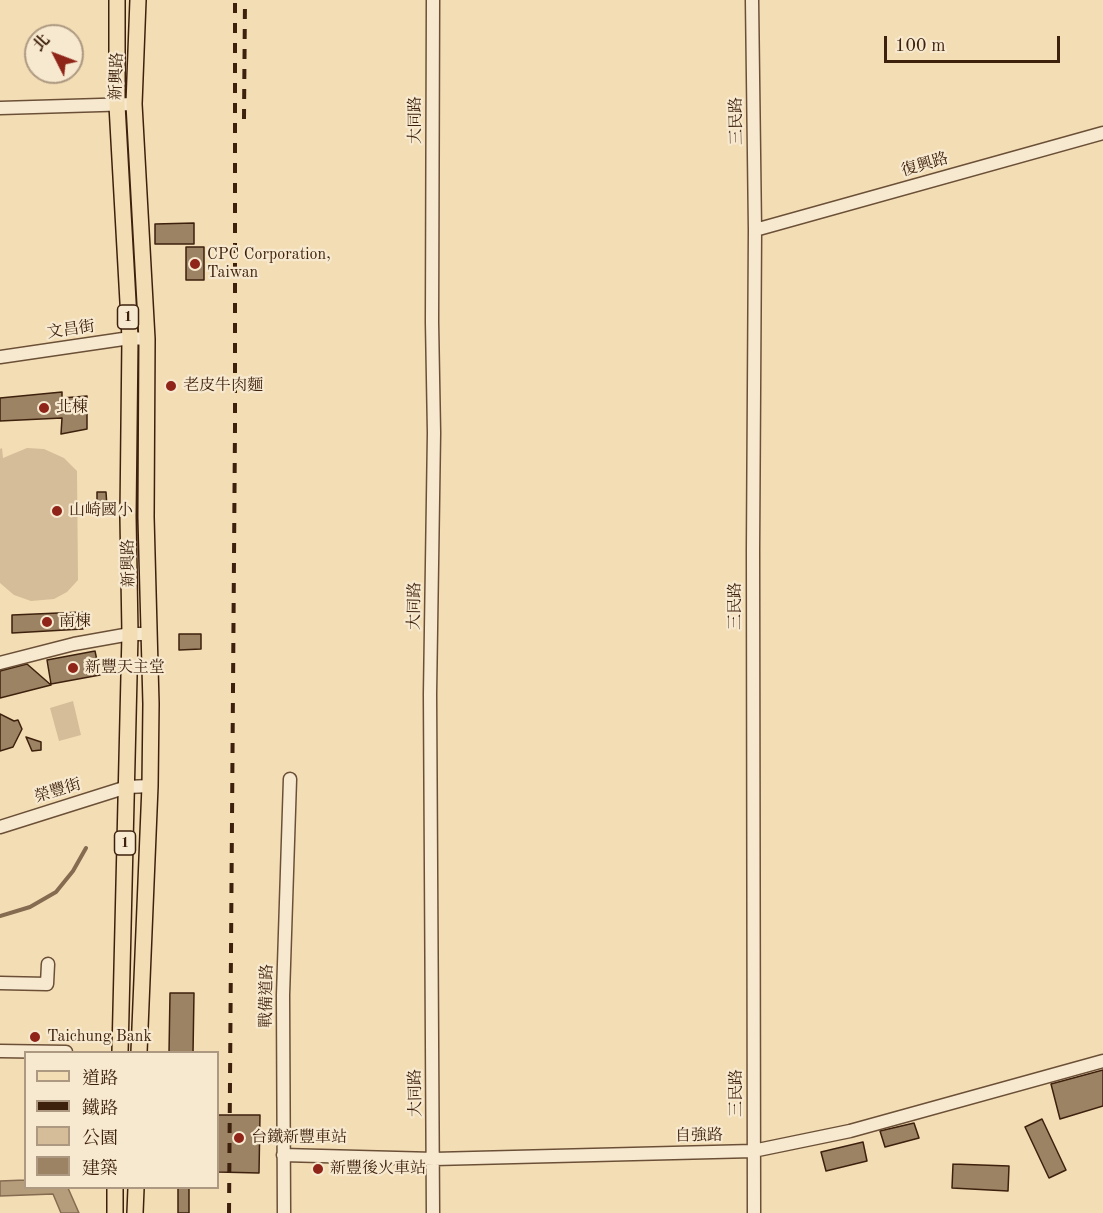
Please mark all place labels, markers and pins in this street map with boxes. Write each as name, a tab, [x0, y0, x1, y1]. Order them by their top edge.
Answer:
place label: CPC Corporation, Taiwan	[207, 245, 331, 283]
marker: CPC Corporation, Taiwan	[188, 257, 202, 271]
place label: 老皮牛肉麵	[183, 376, 263, 396]
marker: 老皮牛肉麵	[164, 379, 178, 393]
place label: 北棟	[56, 398, 88, 418]
marker: 北棟	[37, 401, 51, 415]
place label: 山崎國小	[69, 501, 133, 521]
marker: 山崎國小	[50, 504, 64, 518]
place label: 南棟	[59, 612, 91, 632]
marker: 南棟	[40, 615, 54, 629]
place label: 新豐天主堂	[85, 658, 165, 678]
marker: 新豐天主堂	[66, 661, 80, 675]
place label: Taichung Bank	[47, 1027, 152, 1047]
marker: Taichung Bank	[28, 1030, 42, 1044]
place label: 台鐵新豐車站	[251, 1128, 347, 1148]
marker: 台鐵新豐車站	[232, 1131, 246, 1145]
place label: 新豐後火車站	[330, 1159, 426, 1179]
marker: 新豐後火車站	[311, 1162, 325, 1176]

